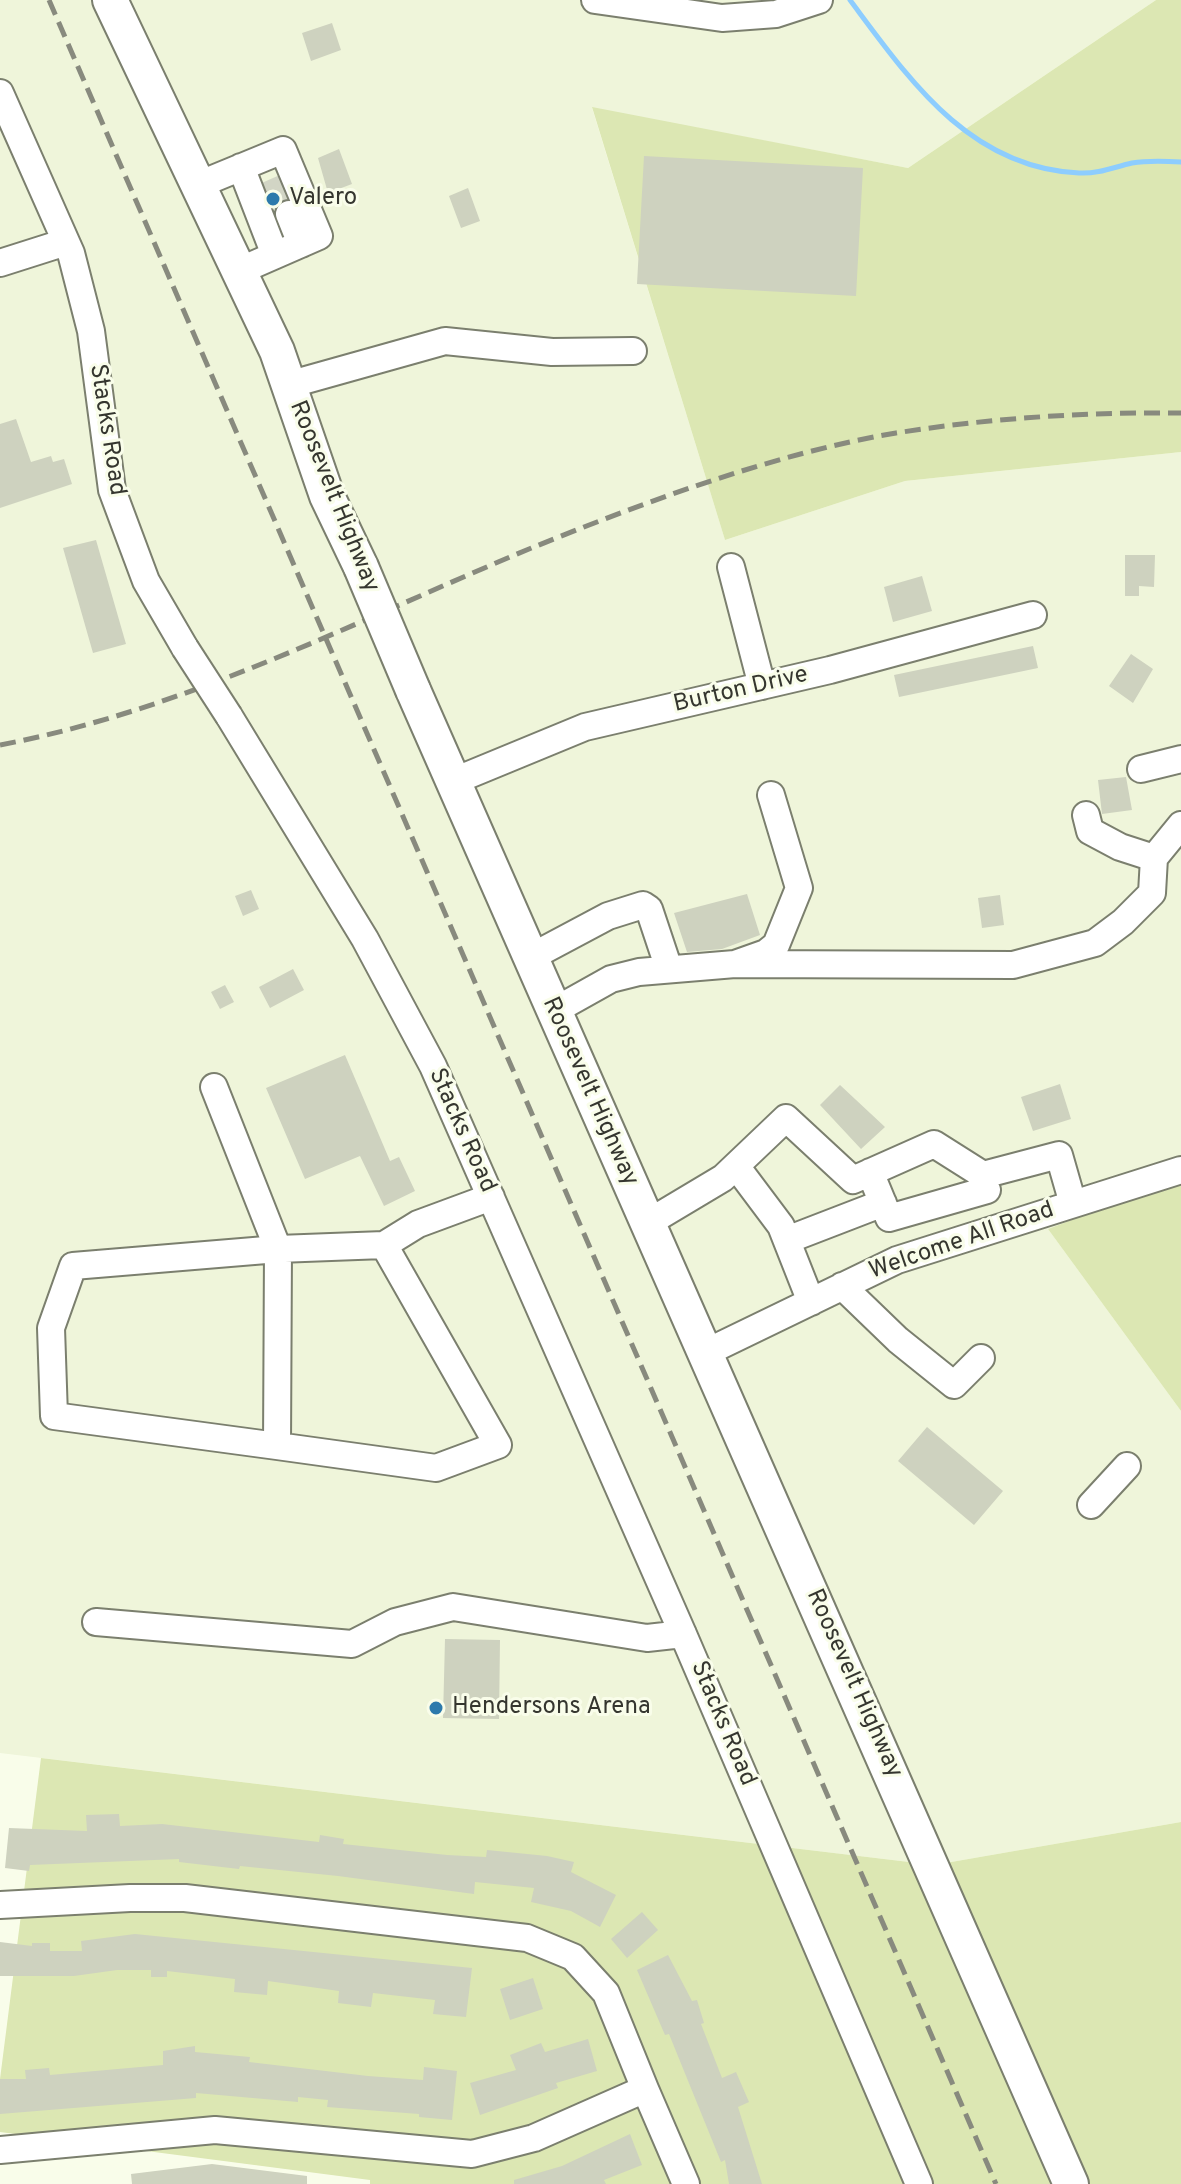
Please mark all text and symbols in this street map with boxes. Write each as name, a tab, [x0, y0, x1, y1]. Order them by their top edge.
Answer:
place label: Valero	[289, 185, 357, 213]
marker: Valero	[264, 190, 282, 208]
street label: Stacks Road	[81, 362, 131, 498]
street label: Roosevelt Highway	[281, 397, 385, 597]
street label: Burton Drive	[671, 662, 811, 720]
street label: Roosevelt Highway	[534, 993, 644, 1191]
street label: Stacks Road	[421, 1065, 501, 1197]
street label: Welcome All Road	[866, 1197, 1058, 1287]
street label: Roosevelt Highway	[798, 1585, 908, 1783]
street label: Stacks Road	[683, 1657, 761, 1791]
place label: Hendersons Arena	[452, 1694, 651, 1722]
marker: Hendersons Arena	[427, 1699, 445, 1717]

